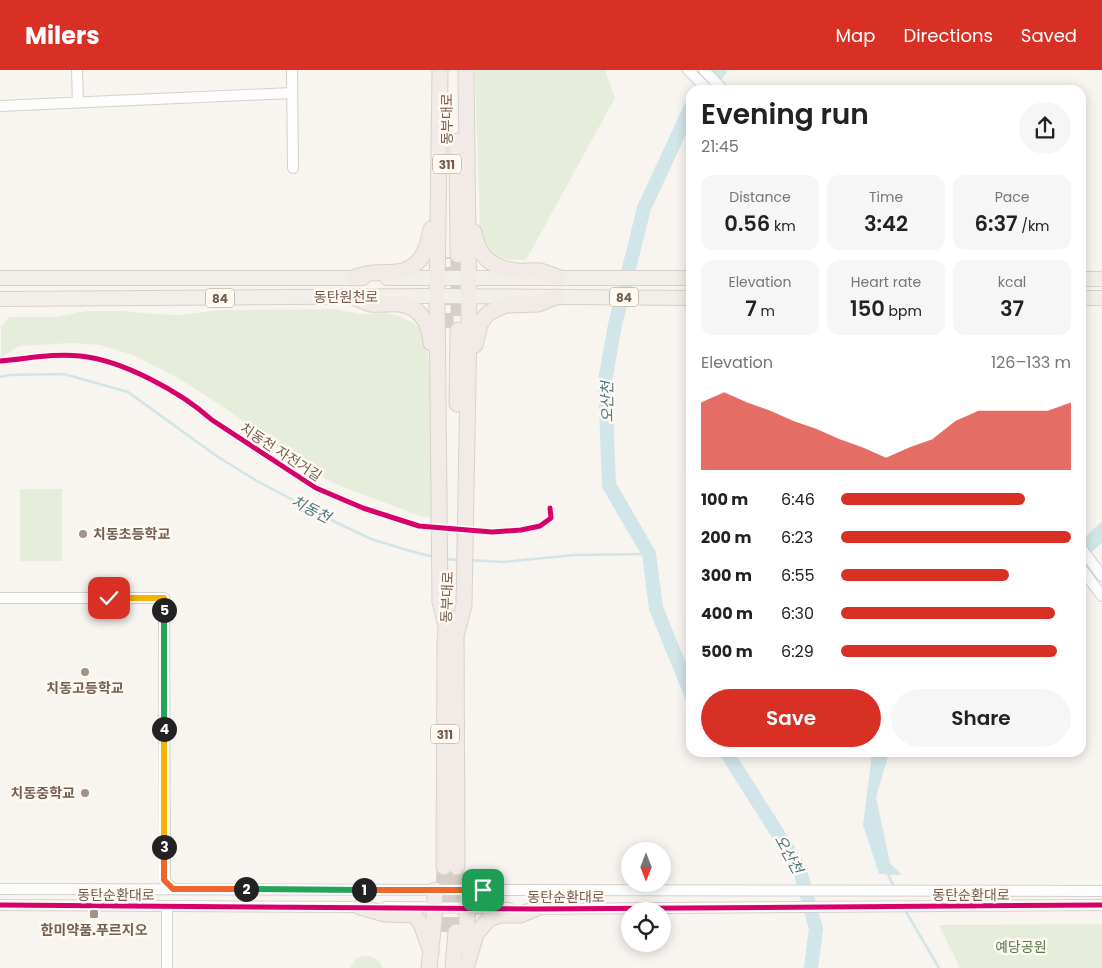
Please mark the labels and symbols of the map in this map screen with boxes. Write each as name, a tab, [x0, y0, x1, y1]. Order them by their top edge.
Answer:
street label: 동부대로	[437, 93, 457, 145]
road number: 311	[433, 155, 461, 174]
street label: 동탄원천로	[314, 287, 378, 307]
road number: 84	[206, 288, 234, 308]
road number: 84	[610, 288, 638, 306]
water label: 오산천	[596, 379, 618, 423]
street label: 치동천 자전거길	[236, 418, 326, 486]
water label: 치동천	[288, 490, 336, 529]
place label: 치동초등학교	[93, 524, 170, 544]
marker: 치동초등학교	[77, 528, 89, 540]
street label: 동부대로	[436, 571, 458, 623]
pin	[88, 577, 130, 619]
pin: 5	[152, 598, 176, 622]
marker: 치동고등학교	[79, 666, 91, 678]
place label: 치동고등학교	[46, 678, 124, 698]
pin: 4	[152, 716, 176, 742]
road number: 311	[431, 724, 459, 744]
place label: 치동중학교	[11, 783, 75, 803]
marker: 치동중학교	[79, 787, 91, 799]
water label: 오산천	[770, 831, 809, 879]
pin: 3	[152, 834, 176, 860]
north arrow	[621, 842, 671, 892]
pin	[462, 869, 504, 911]
pin: 2	[234, 876, 258, 902]
pin: 1	[352, 878, 376, 902]
street label: 동탄순환대로	[77, 885, 155, 905]
street label: 동탄순환대로	[932, 885, 1010, 905]
street label: 동탄순환대로	[527, 887, 605, 907]
marker: 한미약품.푸르지오	[88, 908, 100, 920]
place label: 한미약품.푸르지오	[41, 920, 148, 940]
park label: 예당공원	[995, 937, 1047, 957]

